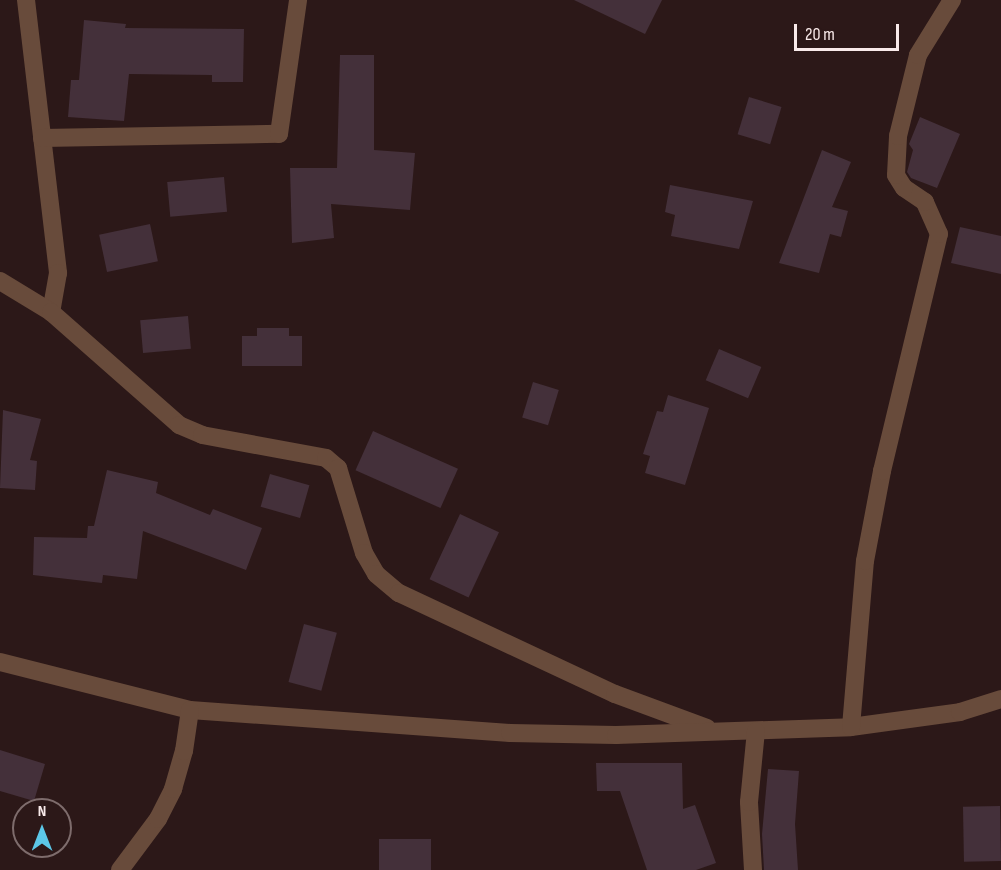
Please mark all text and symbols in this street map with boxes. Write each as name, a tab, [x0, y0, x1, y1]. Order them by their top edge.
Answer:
scale bar	[797, 12, 902, 50]
text: 20 m	[805, 24, 835, 45]
north arrow	[12, 798, 72, 858]
text: N	[38, 802, 46, 821]

